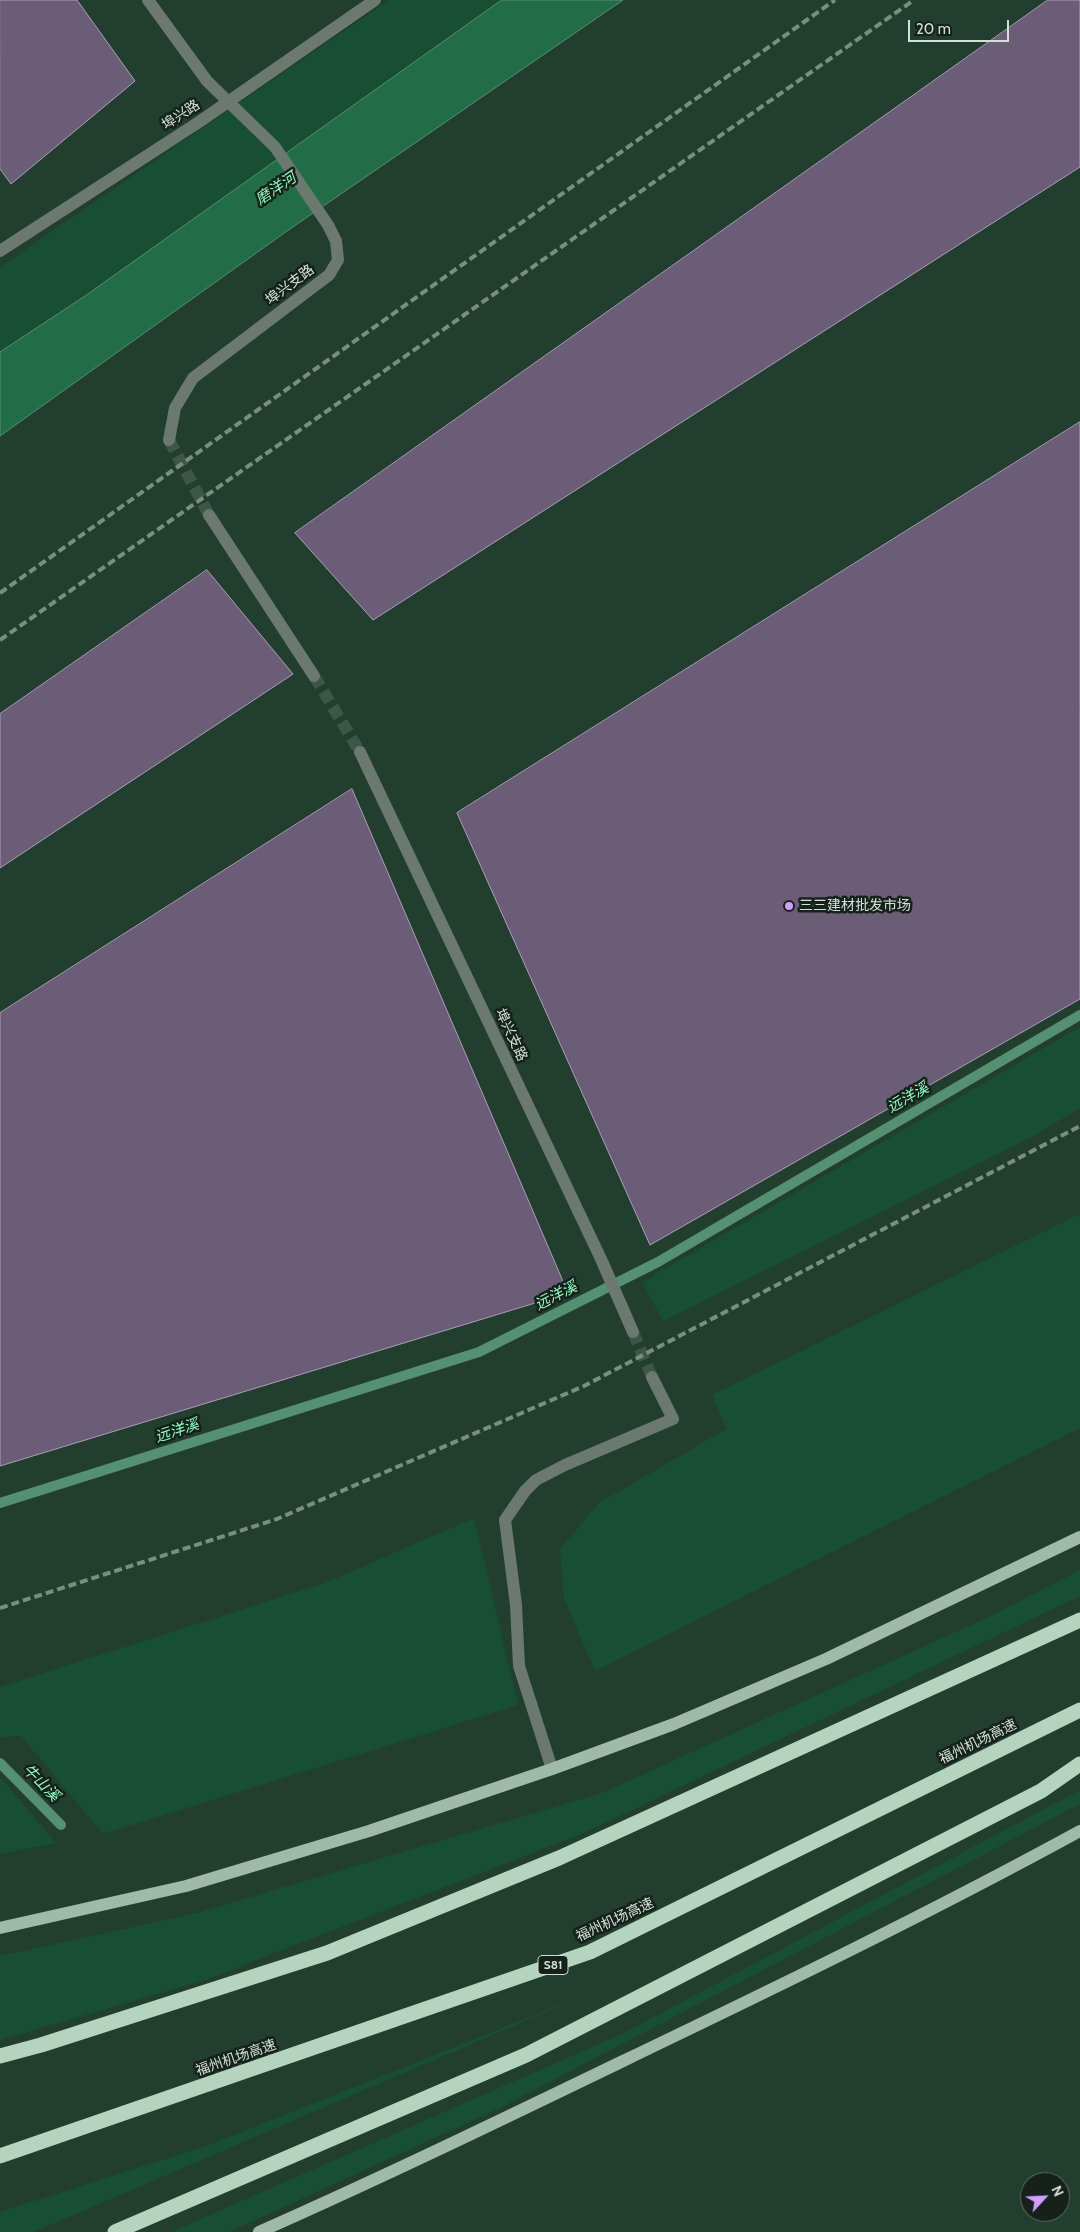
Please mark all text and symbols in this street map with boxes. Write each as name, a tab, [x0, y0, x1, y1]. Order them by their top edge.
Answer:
scale bar	[910, 10, 1011, 42]
text: 20 m	[916, 20, 951, 38]
street label: 埠兴路	[159, 97, 203, 133]
water label: 磨洋河	[252, 169, 300, 209]
street label: 埠兴支路	[263, 261, 317, 309]
place label: 三三建材批发市场	[799, 898, 911, 914]
marker: 三三建材批发市场	[783, 900, 795, 912]
street label: 埠兴支路	[492, 1006, 530, 1064]
water label: 远洋溪	[884, 1079, 932, 1117]
water label: 远洋溪	[532, 1278, 580, 1314]
water label: 远洋溪	[153, 1415, 201, 1447]
street label: 福州机场高速	[937, 1716, 1019, 1768]
water label: 牛山溪	[19, 1761, 63, 1805]
street label: 福州机场高速	[573, 1895, 657, 1945]
road number: S81	[538, 1956, 568, 1974]
street label: 福州机场高速	[194, 2036, 278, 2080]
north arrow	[1020, 2172, 1070, 2222]
text: N	[1047, 2183, 1068, 2199]

